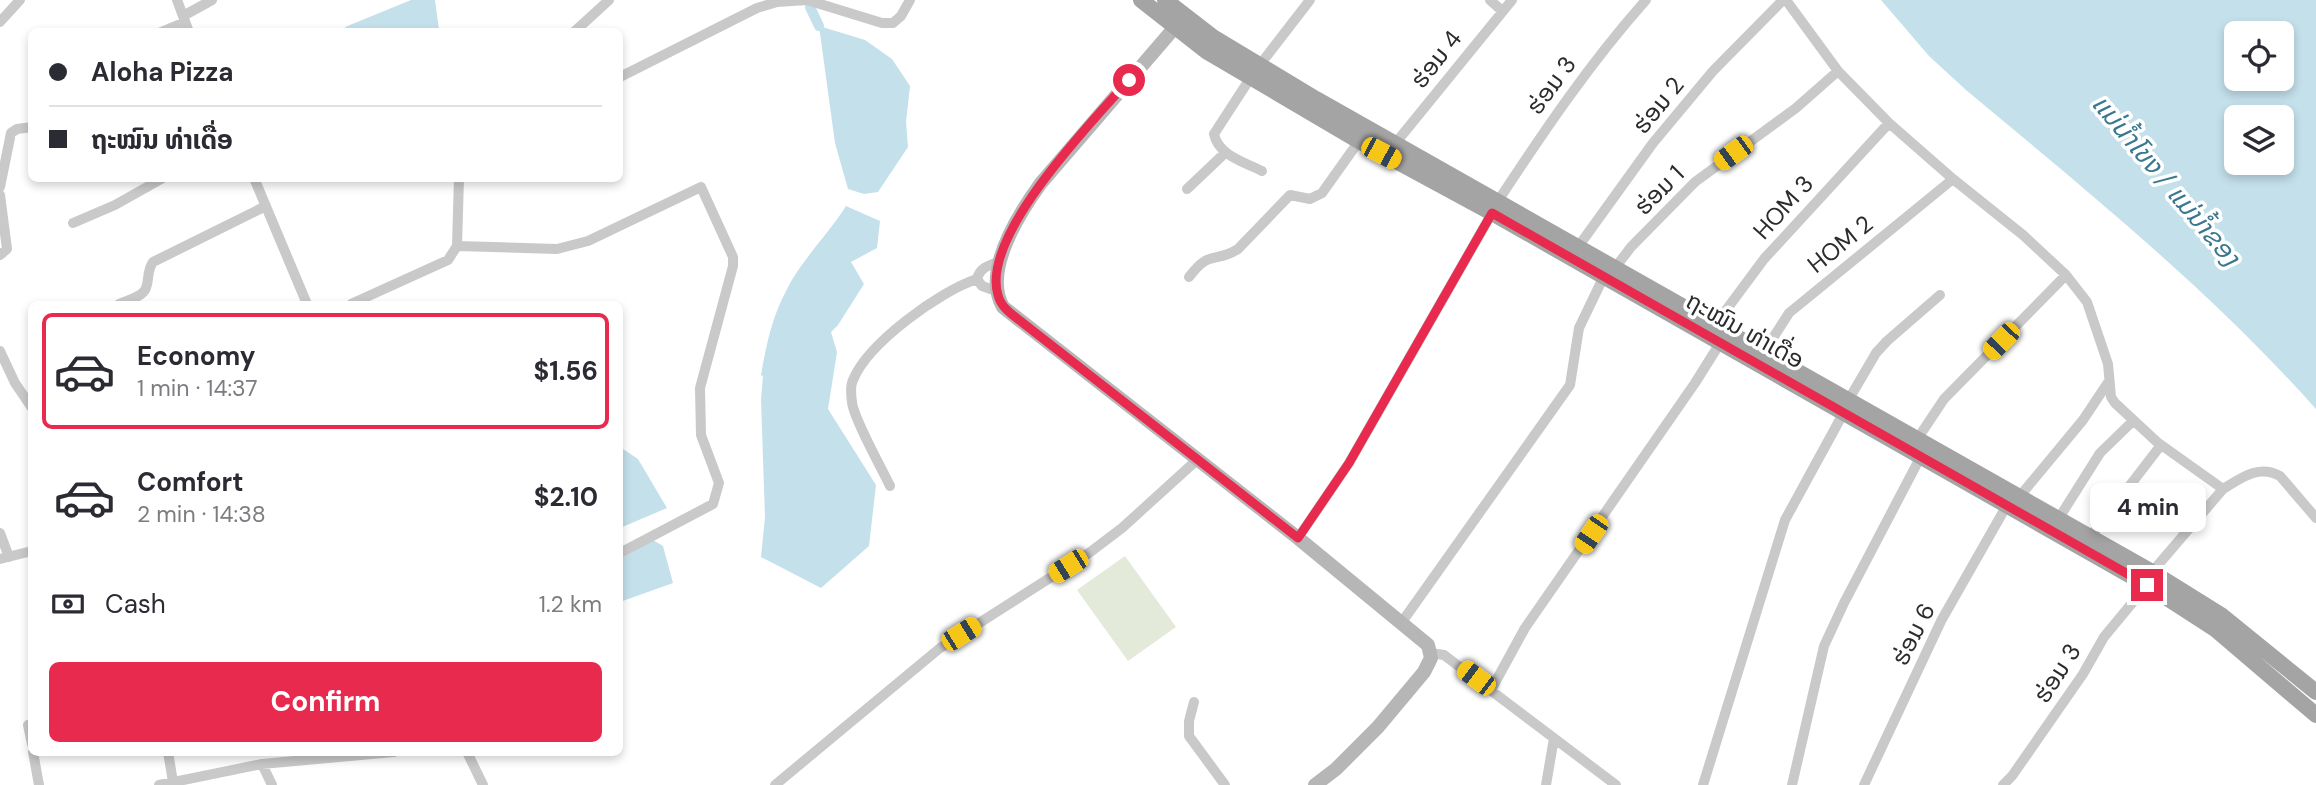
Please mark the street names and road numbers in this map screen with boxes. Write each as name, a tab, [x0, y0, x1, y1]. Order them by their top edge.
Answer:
street label: ຮ່ອມ 4	[1404, 24, 1468, 94]
street label: ຮ່ອມ 3	[1519, 50, 1583, 120]
street label: ຮ່ອມ 2	[1626, 70, 1690, 140]
street label: ຮ່ອມ 1	[1627, 158, 1691, 222]
street label: HOM 3	[1746, 169, 1820, 245]
street label: HOM 2	[1801, 208, 1879, 280]
street label: ຖະໝົນ ທ່າເດື່ອ	[1680, 282, 1811, 375]
street label: ຮ່ອມ 6	[1884, 598, 1942, 670]
street label: ຮ່ອມ 3	[2026, 637, 2088, 709]

